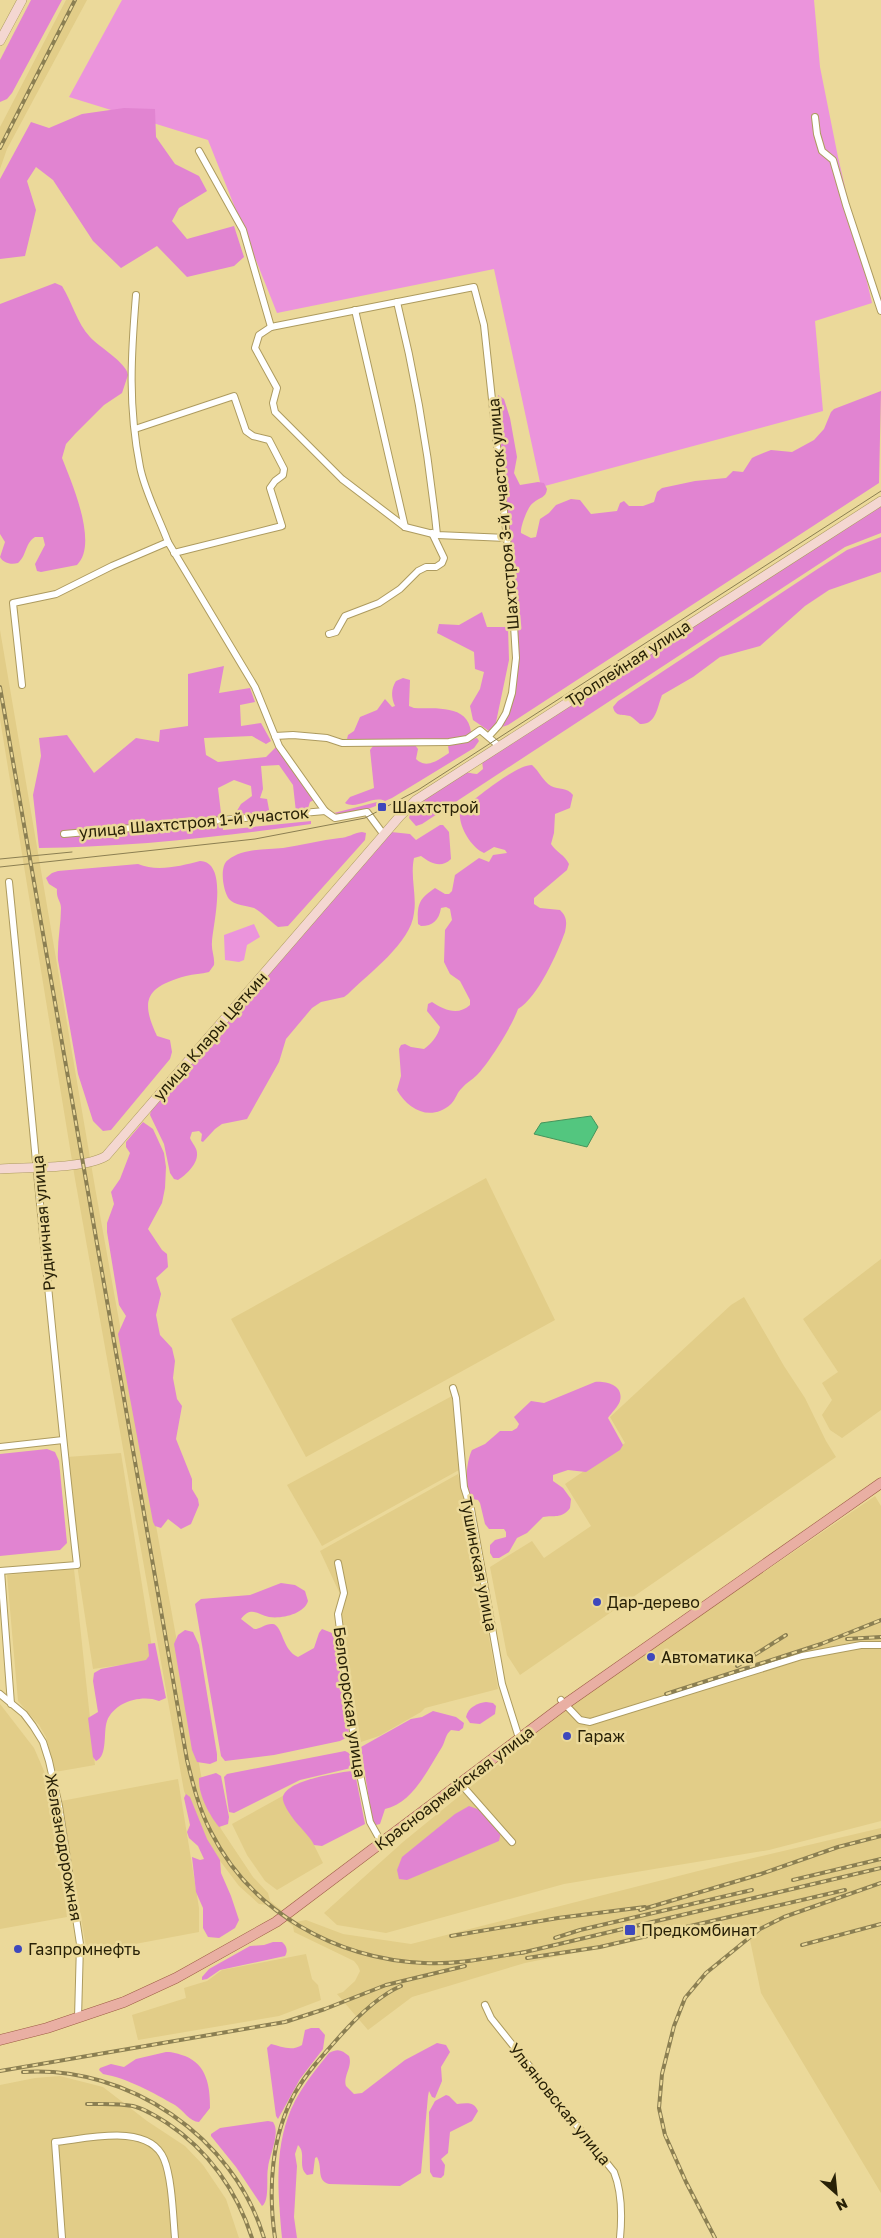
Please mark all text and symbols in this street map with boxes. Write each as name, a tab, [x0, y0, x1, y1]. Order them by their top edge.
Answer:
street label: Шахтстроя 3-й участок улица	[483, 397, 523, 631]
street label: Троллейная улица	[562, 615, 694, 711]
place label: Шахтстрой	[392, 797, 479, 817]
marker: Шахтстрой	[376, 801, 388, 813]
street label: улица Шахтстроя 1-й участок	[78, 802, 310, 842]
street label: улица Клары Цеткин	[149, 968, 271, 1104]
street label: Рудничная улица	[27, 1154, 59, 1292]
street label: Тушинская улица	[456, 1495, 502, 1633]
place label: Дар-дерево	[607, 1592, 700, 1612]
marker: Дар-дерево	[591, 1596, 603, 1608]
street label: Белогорская улица	[330, 1625, 370, 1779]
place label: Автоматика	[661, 1647, 754, 1667]
marker: Автоматика	[645, 1651, 657, 1663]
street label: Красноармейская улица	[370, 1722, 538, 1854]
place label: Гараж	[577, 1726, 625, 1746]
marker: Гараж	[561, 1730, 573, 1742]
street label: Железнодорожная	[41, 1772, 87, 1922]
place label: Предкомбинат	[641, 1920, 758, 1940]
marker: Предкомбинат	[623, 1923, 637, 1937]
place label: Газпромнефть	[28, 1939, 140, 1959]
marker: Газпромнефть	[12, 1943, 24, 1955]
street label: Ульяновская улица	[505, 2039, 615, 2169]
north arrow	[811, 2168, 861, 2218]
text: N	[834, 2195, 851, 2215]

